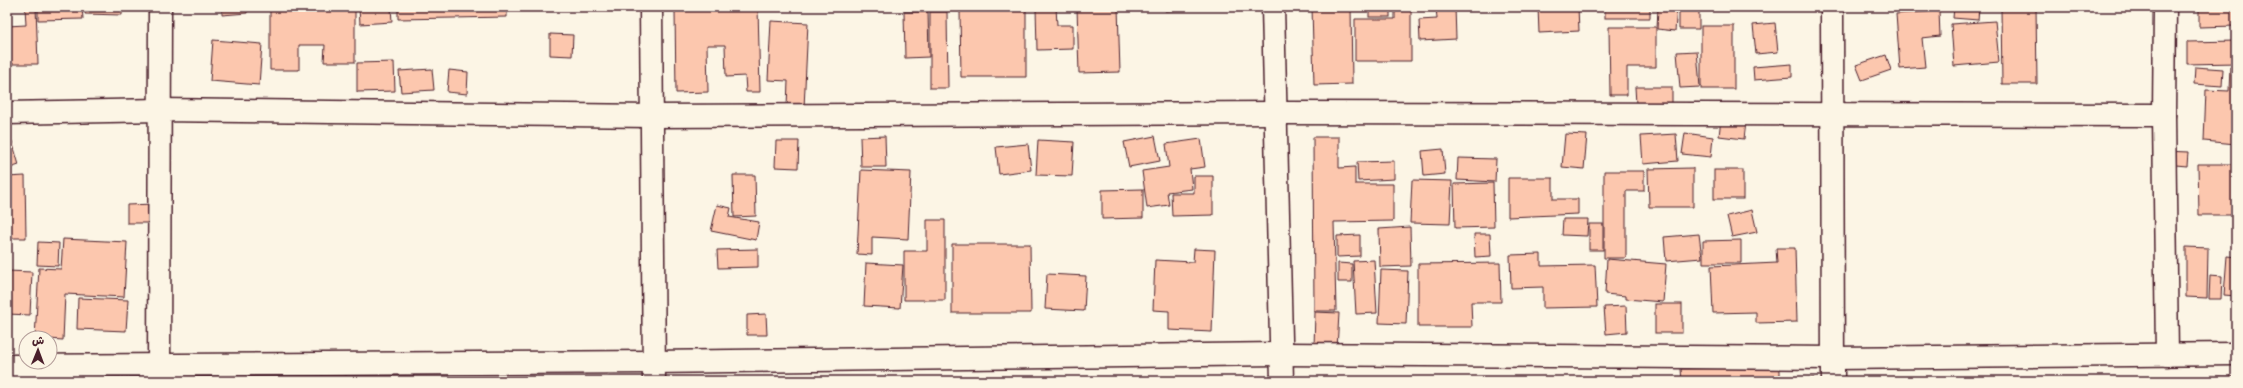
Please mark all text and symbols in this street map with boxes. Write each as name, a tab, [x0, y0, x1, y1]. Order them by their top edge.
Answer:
north arrow	[18, 330, 58, 370]
text: ش	[32, 333, 44, 349]

